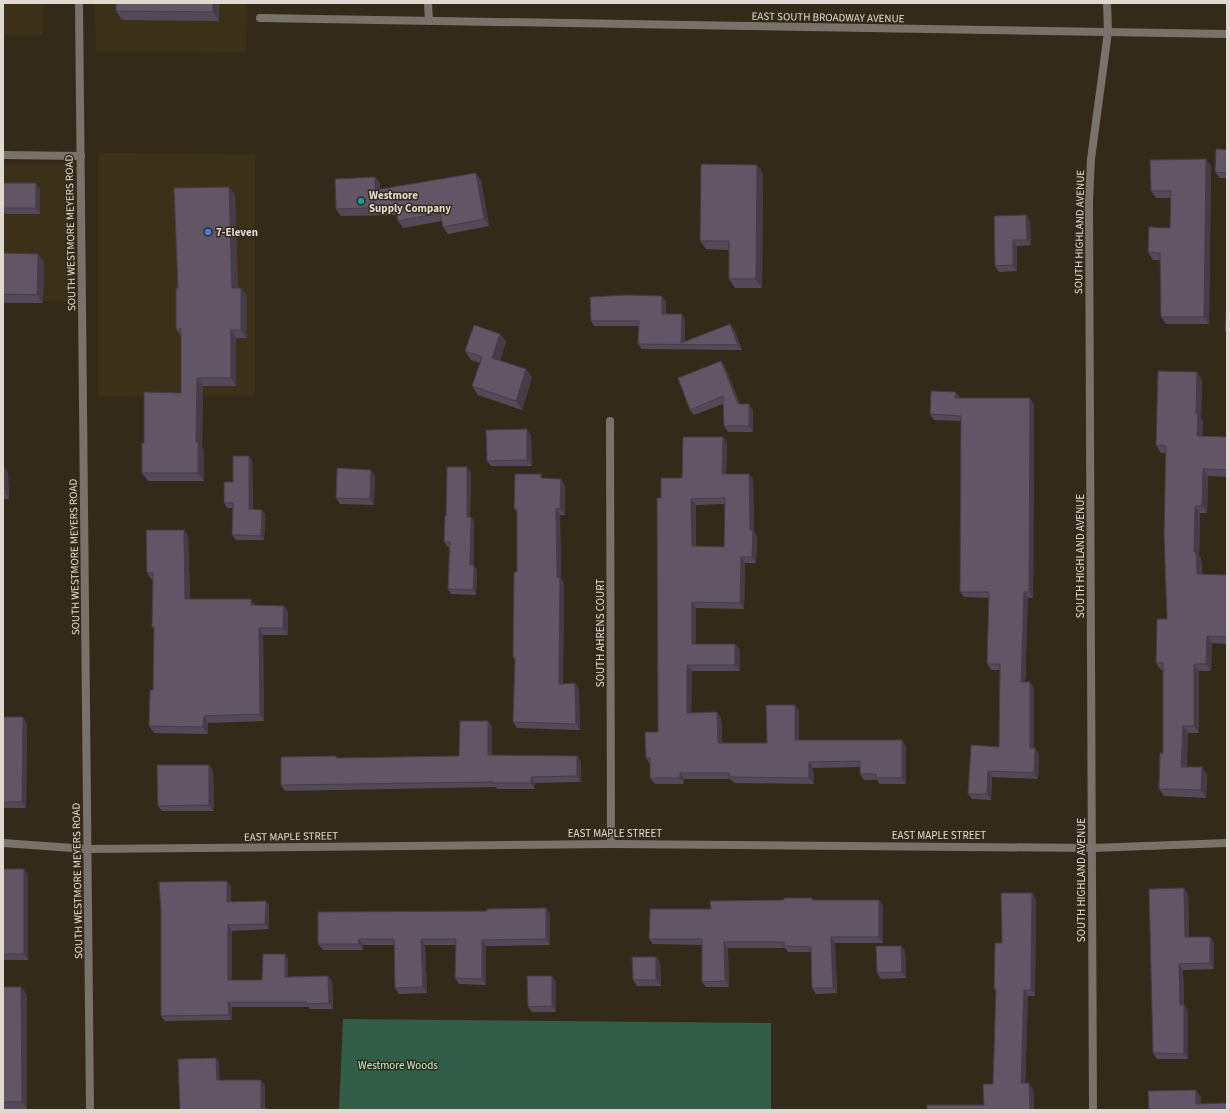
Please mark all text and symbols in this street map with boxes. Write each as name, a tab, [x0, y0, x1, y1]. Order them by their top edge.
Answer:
street label: EAST SOUTH BROADWAY AVENUE	[751, 9, 905, 26]
street label: SOUTH WESTMORE MEYERS ROAD	[62, 154, 79, 311]
street label: SOUTH HIGHLAND AVENUE	[1071, 170, 1088, 294]
place label: Westmore Supply Company	[369, 188, 451, 216]
marker: Westmore Supply Company	[356, 196, 366, 206]
place label: 7-Eleven	[216, 225, 258, 240]
marker: 7-Eleven	[203, 227, 213, 237]
street label: SOUTH WESTMORE MEYERS ROAD	[66, 478, 83, 635]
street label: SOUTH HIGHLAND AVENUE	[1073, 494, 1088, 618]
street label: SOUTH AHRENS COURT	[593, 579, 608, 687]
street label: SOUTH WESTMORE MEYERS ROAD	[69, 802, 86, 959]
street label: SOUTH HIGHLAND AVENUE	[1074, 818, 1089, 942]
street label: EAST MAPLE STREET	[568, 826, 662, 841]
street label: EAST MAPLE STREET	[244, 828, 338, 845]
street label: EAST MAPLE STREET	[892, 828, 986, 843]
park label: Westmore Woods	[358, 1058, 438, 1073]

